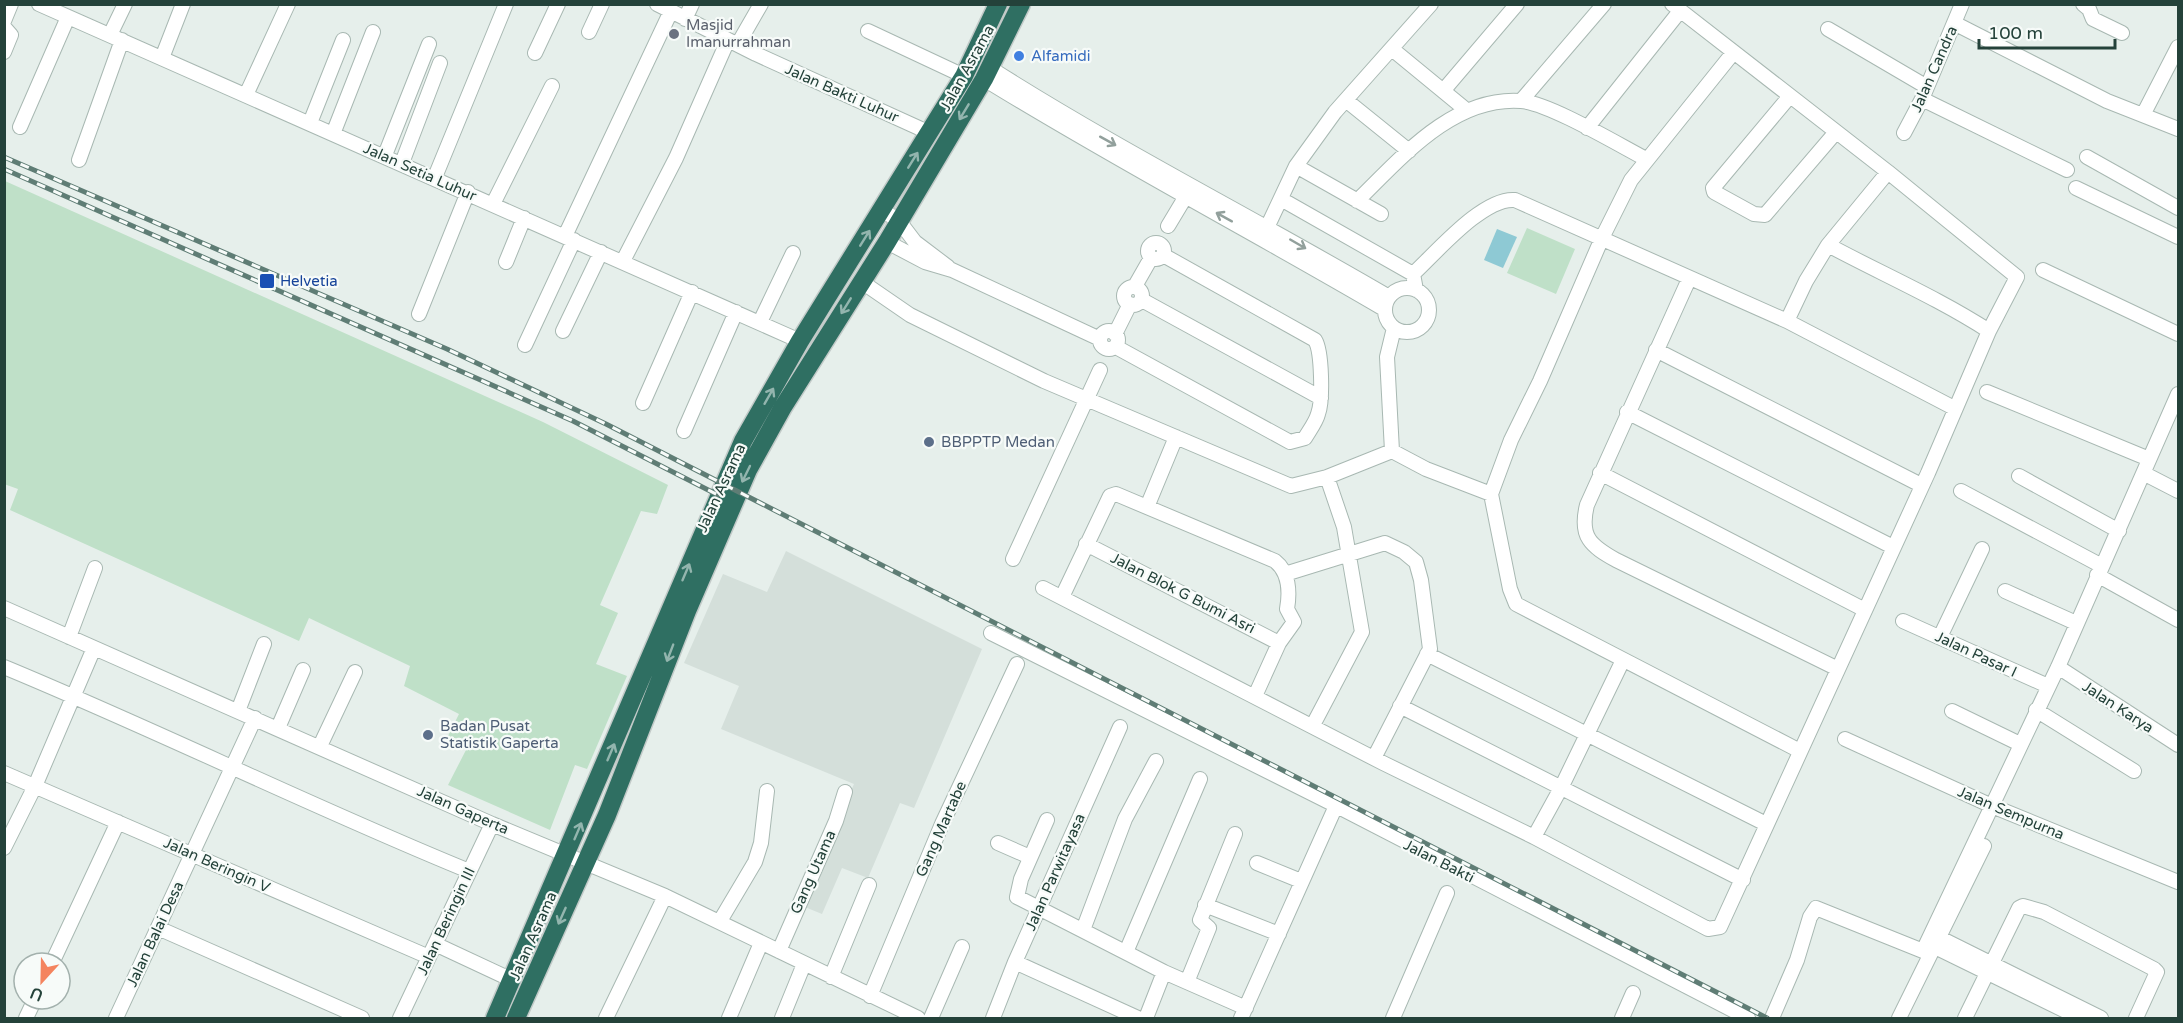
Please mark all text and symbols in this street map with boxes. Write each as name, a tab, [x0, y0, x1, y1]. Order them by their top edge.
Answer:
scale bar	[1979, 12, 2116, 50]
place label: Masjid Imanurrahman	[686, 16, 791, 51]
street label: Jalan Asrama	[936, 22, 998, 114]
text: 100 m	[1988, 22, 2043, 44]
street label: Jalan Candra	[1907, 23, 1961, 115]
marker: Masjid Imanurrahman	[667, 27, 681, 41]
place label: Alfamidi	[1031, 47, 1090, 65]
marker: Alfamidi	[1012, 49, 1026, 63]
street label: Jalan Bakti Luhur	[782, 60, 902, 126]
one-way arrow	[958, 103, 970, 120]
one-way arrow	[1099, 135, 1116, 147]
street label: Jalan Setia Luhur	[361, 139, 480, 205]
one-way arrow	[907, 152, 919, 169]
one-way arrow	[1216, 211, 1233, 223]
one-way arrow	[859, 230, 871, 247]
one-way arrow	[1289, 238, 1306, 250]
marker: Helvetia	[258, 272, 276, 290]
place label: Helvetia	[280, 272, 338, 290]
one-way arrow	[840, 298, 853, 315]
one-way arrow	[763, 388, 775, 405]
place label: BBPPTP Medan	[941, 433, 1055, 451]
marker: BBPPTP Medan	[922, 435, 936, 449]
street label: Jalan Asrama	[693, 441, 749, 535]
one-way arrow	[740, 464, 752, 482]
street label: Jalan Blok G Bumi Asri	[1108, 549, 1258, 637]
one-way arrow	[681, 564, 692, 582]
street label: Jalan Pasar I	[1932, 627, 2020, 681]
one-way arrow	[664, 643, 675, 662]
street label: Jalan Karya	[2079, 677, 2157, 737]
place label: Badan Pusat Statistik Gaperta	[440, 717, 559, 752]
marker: Badan Pusat Statistik Gaperta	[421, 728, 435, 742]
one-way arrow	[606, 744, 617, 762]
street label: Gang Martabe	[912, 778, 970, 880]
street label: Jalan Gaperta	[414, 782, 512, 838]
street label: Jalan Sempurna	[1955, 782, 2067, 844]
street label: Jalan Parwitayasa	[1021, 811, 1089, 933]
one-way arrow	[573, 822, 584, 841]
street label: Gang Utama	[787, 827, 839, 917]
street label: Jalan Beringin V	[161, 833, 274, 897]
street label: Jalan Bakti	[1401, 835, 1477, 887]
street label: Jalan Beringin III	[413, 864, 479, 978]
street label: Jalan Balai Desa	[123, 878, 187, 990]
street label: Jalan Asrama	[505, 889, 561, 983]
one-way arrow	[556, 907, 567, 925]
north arrow	[12, 951, 72, 1011]
text: U	[27, 982, 46, 1006]

